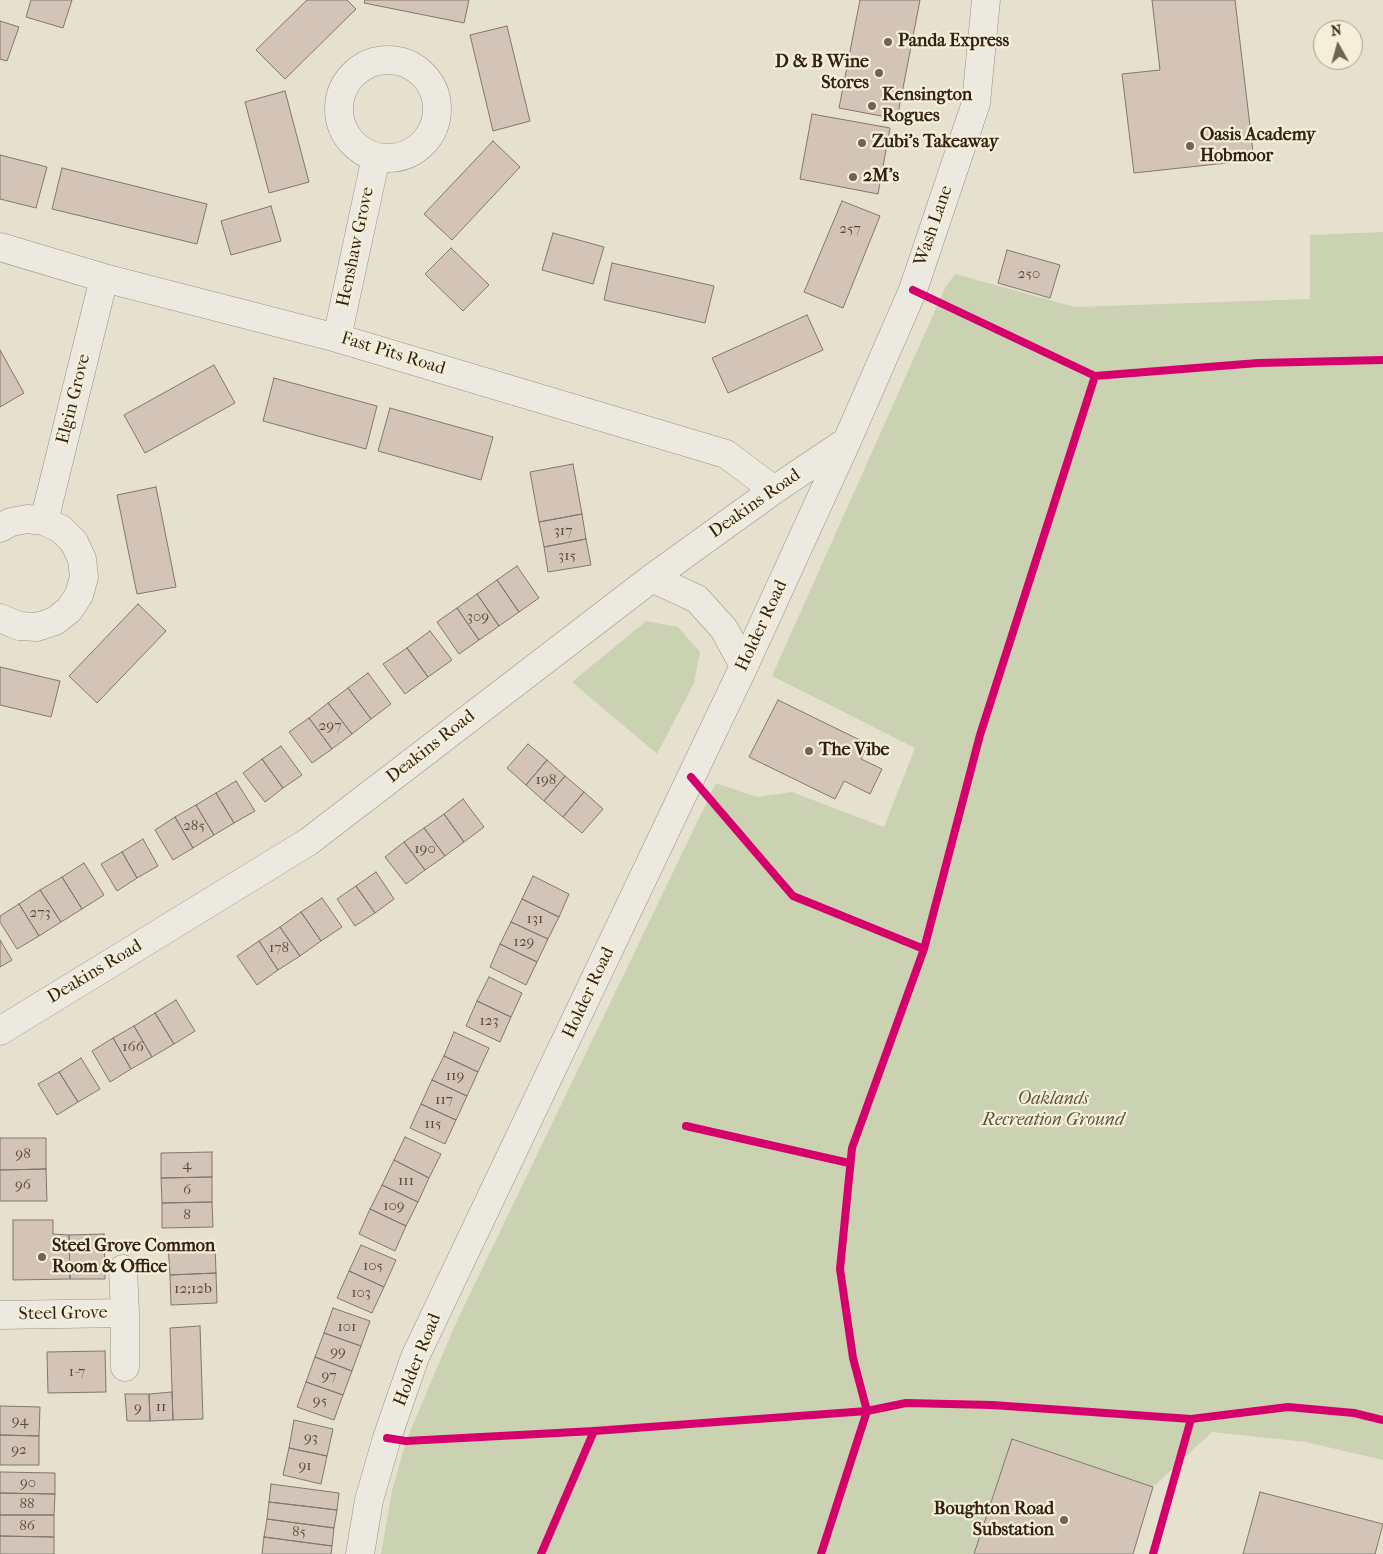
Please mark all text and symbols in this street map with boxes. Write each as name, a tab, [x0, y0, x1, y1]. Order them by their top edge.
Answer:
north arrow	[1313, 20, 1363, 70]
text: N	[1330, 22, 1343, 40]
place label: Panda Express	[898, 31, 1009, 53]
marker: Panda Express	[882, 36, 894, 48]
place label: D & B Wine Stores	[775, 52, 869, 94]
marker: D & B Wine Stores	[873, 67, 885, 79]
place label: Kensington Rogues	[882, 85, 972, 128]
marker: Kensington Rogues	[866, 100, 878, 112]
place label: Oasis Academy Hobmoor	[1200, 125, 1316, 168]
place label: Zubi's Takeaway	[872, 132, 999, 154]
marker: Zubi's Takeaway	[856, 137, 868, 149]
marker: Oasis Academy Hobmoor	[1184, 140, 1196, 152]
place label: 2M's	[863, 166, 899, 188]
marker: 2M's	[847, 171, 859, 183]
street label: Wash Lane	[910, 183, 958, 269]
street label: Henshaw Grove	[333, 185, 379, 309]
house number: 257	[839, 220, 861, 238]
house number: 250	[1018, 265, 1040, 283]
street label: Fast Pits Road	[338, 328, 448, 380]
street label: Elgin Grove	[52, 352, 96, 446]
street label: Deakins Road	[705, 465, 805, 543]
house number: 317	[554, 522, 572, 540]
house number: 315	[558, 547, 576, 565]
street label: Holder Road	[731, 577, 793, 675]
house number: 309	[467, 608, 489, 626]
street label: Deakins Road	[382, 706, 480, 788]
house number: 297	[319, 717, 341, 735]
place label: The Vibe	[819, 740, 889, 762]
marker: The Vibe	[803, 745, 815, 757]
house number: 198	[536, 771, 556, 789]
house number: 285	[183, 817, 205, 835]
house number: 190	[414, 840, 436, 858]
house number: 273	[29, 904, 51, 922]
house number: 131	[527, 910, 543, 928]
house number: 129	[514, 933, 534, 951]
street label: Deakins Road	[44, 935, 146, 1009]
house number: 178	[269, 939, 289, 957]
street label: Holder Road	[558, 944, 620, 1042]
house number: 123	[479, 1012, 499, 1030]
house number: 166	[122, 1038, 144, 1056]
house number: 119	[446, 1067, 464, 1085]
park label: Oaklands Recreation Ground	[982, 1089, 1124, 1132]
house number: 117	[435, 1091, 453, 1109]
house number: 115	[424, 1115, 442, 1133]
house number: 98	[15, 1145, 31, 1163]
house number: 4	[183, 1156, 191, 1174]
house number: 111	[398, 1172, 414, 1190]
house number: 96	[15, 1176, 31, 1194]
house number: 6	[183, 1181, 191, 1199]
house number: 109	[383, 1197, 405, 1215]
house number: 8	[183, 1206, 191, 1224]
place label: Steel Grove Common Room & Office	[52, 1236, 215, 1278]
marker: Steel Grove Common Room & Office	[36, 1251, 48, 1263]
house number: 105	[363, 1257, 383, 1275]
house number: 12;12b	[174, 1280, 212, 1298]
house number: 103	[351, 1284, 371, 1302]
street label: Steel Grove	[18, 1302, 108, 1326]
street label: Holder Road	[390, 1310, 446, 1410]
house number: 101	[338, 1318, 356, 1336]
house number: 99	[330, 1343, 346, 1361]
house number: 1-7	[69, 1363, 85, 1381]
house number: 97	[321, 1367, 337, 1385]
house number: 95	[313, 1392, 327, 1410]
house number: 11	[156, 1398, 166, 1416]
house number: 9	[134, 1399, 142, 1417]
house number: 94	[12, 1412, 28, 1430]
house number: 93	[304, 1429, 318, 1447]
house number: 92	[11, 1441, 27, 1459]
house number: 91	[298, 1457, 312, 1475]
house number: 90	[20, 1474, 36, 1492]
house number: 88	[19, 1495, 35, 1513]
place label: Boughton Road Substation	[934, 1499, 1054, 1542]
marker: Boughton Road Substation	[1058, 1514, 1070, 1526]
house number: 86	[19, 1517, 35, 1535]
house number: 85	[292, 1523, 306, 1541]

